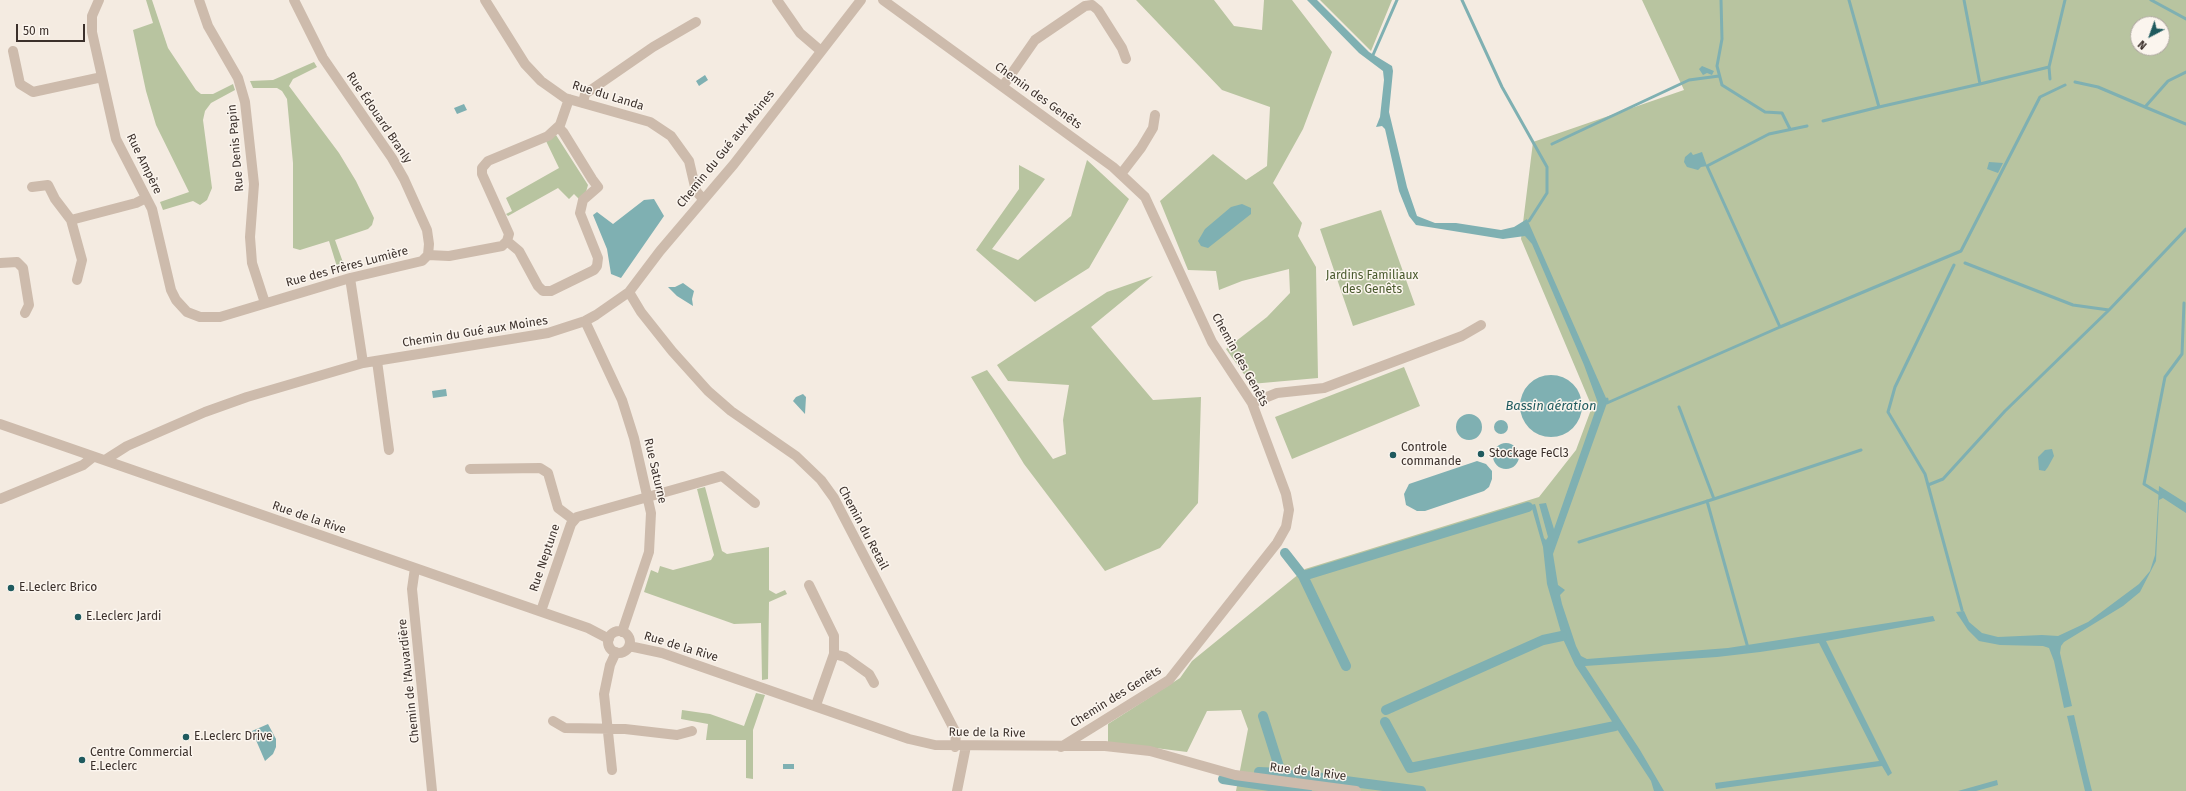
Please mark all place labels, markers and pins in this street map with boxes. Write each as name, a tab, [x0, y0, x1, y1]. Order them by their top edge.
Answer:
place label: Controle commande	[1401, 441, 1461, 469]
place label: Stockage FeCl3	[1489, 447, 1569, 461]
marker: Stockage FeCl3	[1476, 449, 1486, 459]
marker: Controle commande	[1388, 450, 1398, 460]
place label: E.Leclerc Brico	[19, 581, 97, 595]
marker: E.Leclerc Brico	[6, 583, 16, 593]
place label: E.Leclerc Jardi	[86, 610, 161, 624]
marker: E.Leclerc Jardi	[73, 612, 83, 622]
place label: E.Leclerc Drive	[194, 730, 273, 744]
marker: E.Leclerc Drive	[181, 732, 191, 742]
place label: Centre Commercial E.Leclerc	[90, 746, 192, 774]
marker: Centre Commercial E.Leclerc	[77, 755, 87, 765]

